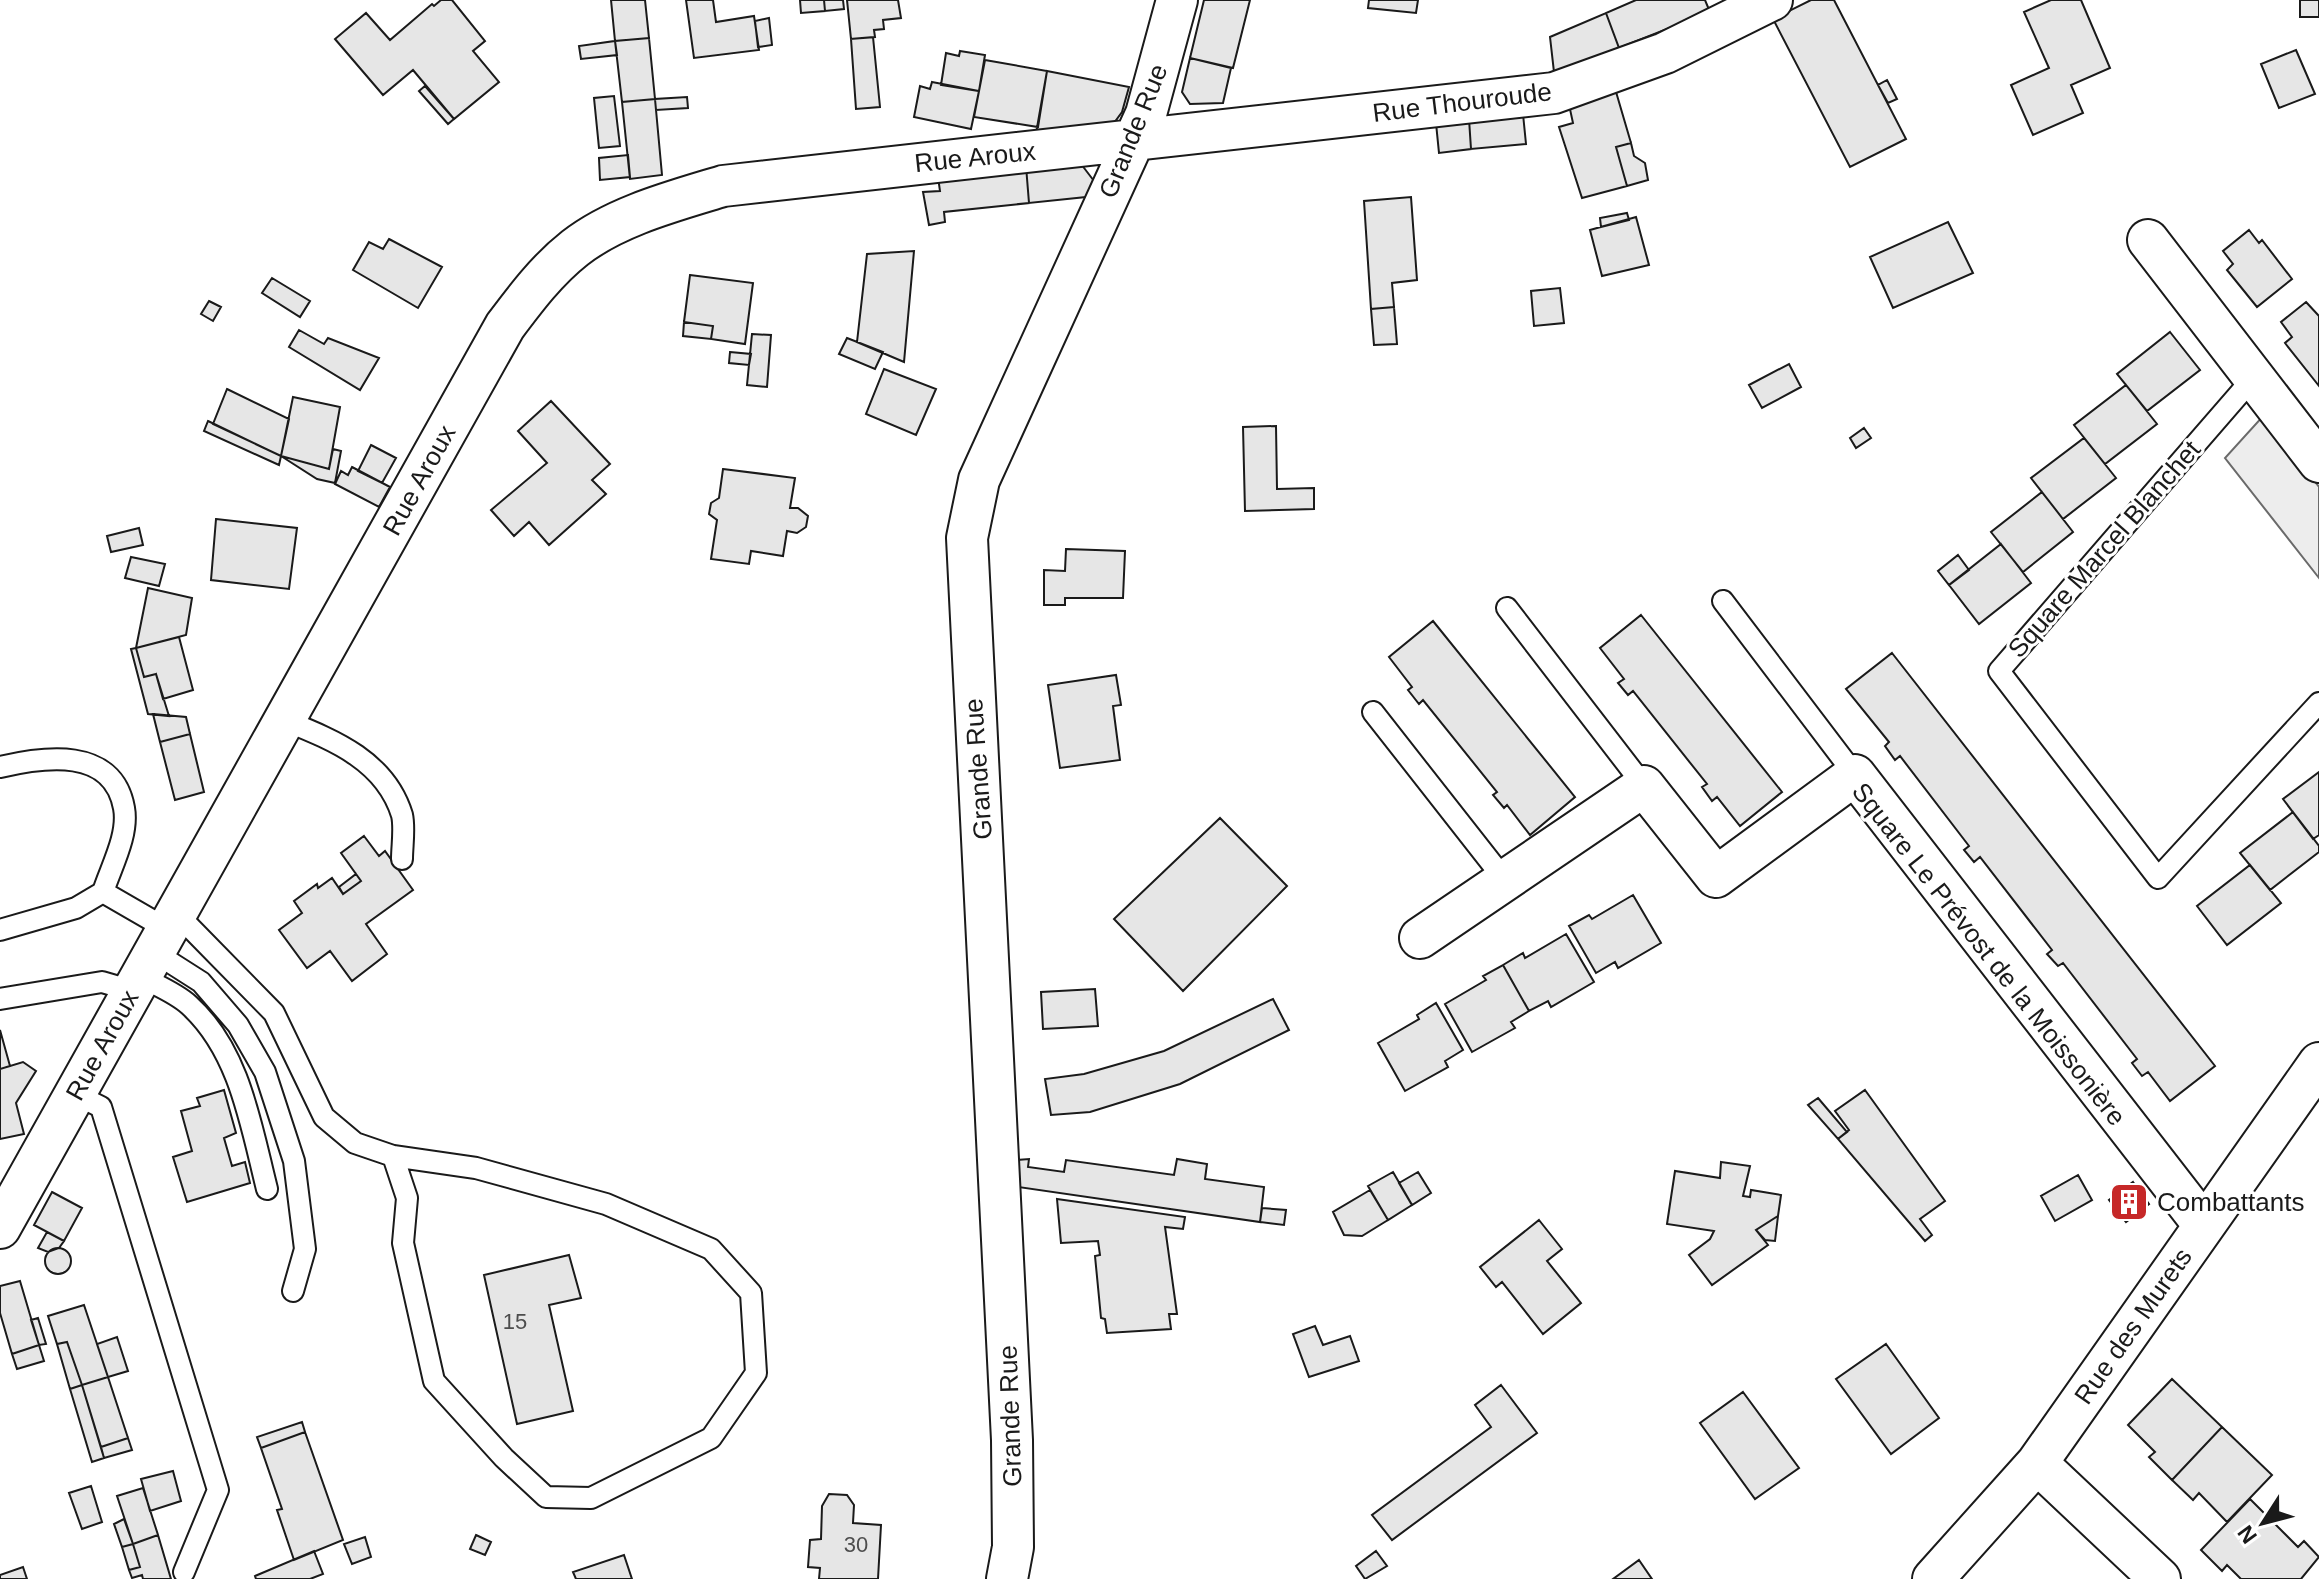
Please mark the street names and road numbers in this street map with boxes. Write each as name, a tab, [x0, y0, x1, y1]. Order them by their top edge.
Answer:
street label: Grande Rue	[1093, 60, 1173, 202]
street label: Rue Thouroude	[1371, 76, 1553, 128]
street label: Rue Aroux	[913, 136, 1037, 178]
street label: Rue Aroux	[376, 420, 462, 540]
street label: Square Marcel Blanchet	[2002, 434, 2207, 664]
street label: Grande Rue	[958, 697, 998, 841]
street label: Square Le Prévost de la Moissonière	[1846, 777, 2132, 1131]
street label: Rue Aroux	[59, 985, 145, 1105]
street label: Rue des Murets	[2068, 1242, 2198, 1410]
street label: Grande Rue	[993, 1345, 1027, 1487]

